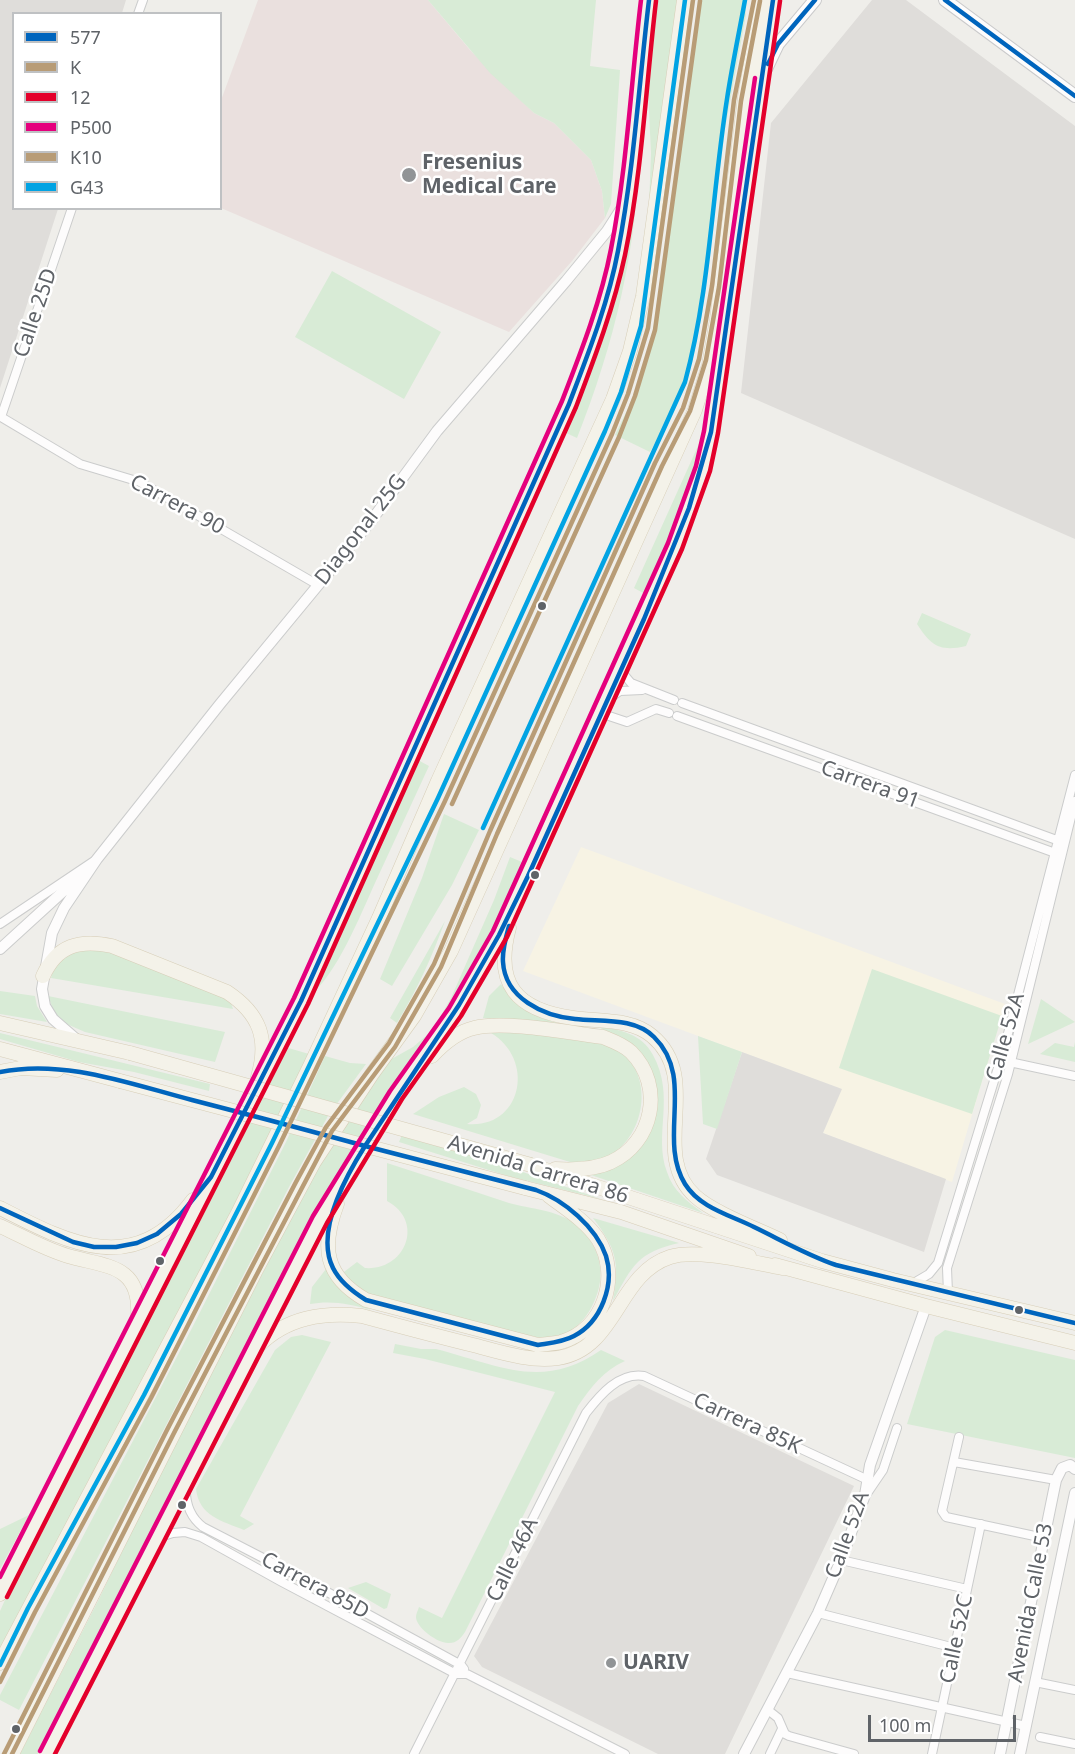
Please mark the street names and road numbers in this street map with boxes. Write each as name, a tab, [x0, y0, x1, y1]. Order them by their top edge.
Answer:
street label: Calle 25D	[9, 265, 63, 361]
street label: Carrera 90	[125, 470, 229, 540]
street label: Diagonal 25G	[310, 470, 412, 590]
street label: Carrera 91	[817, 755, 923, 815]
street label: Calle 52A	[981, 990, 1031, 1084]
street label: Avenida Carrera 86	[445, 1130, 631, 1210]
street label: Carrera 85K	[689, 1388, 805, 1460]
street label: Calle 52A	[821, 1488, 875, 1582]
street label: Calle 46A	[482, 1514, 544, 1606]
street label: Avenida Calle 53	[1003, 1521, 1059, 1685]
street label: Carrera 85D	[257, 1547, 373, 1625]
street label: Calle 52C	[935, 1592, 979, 1686]

